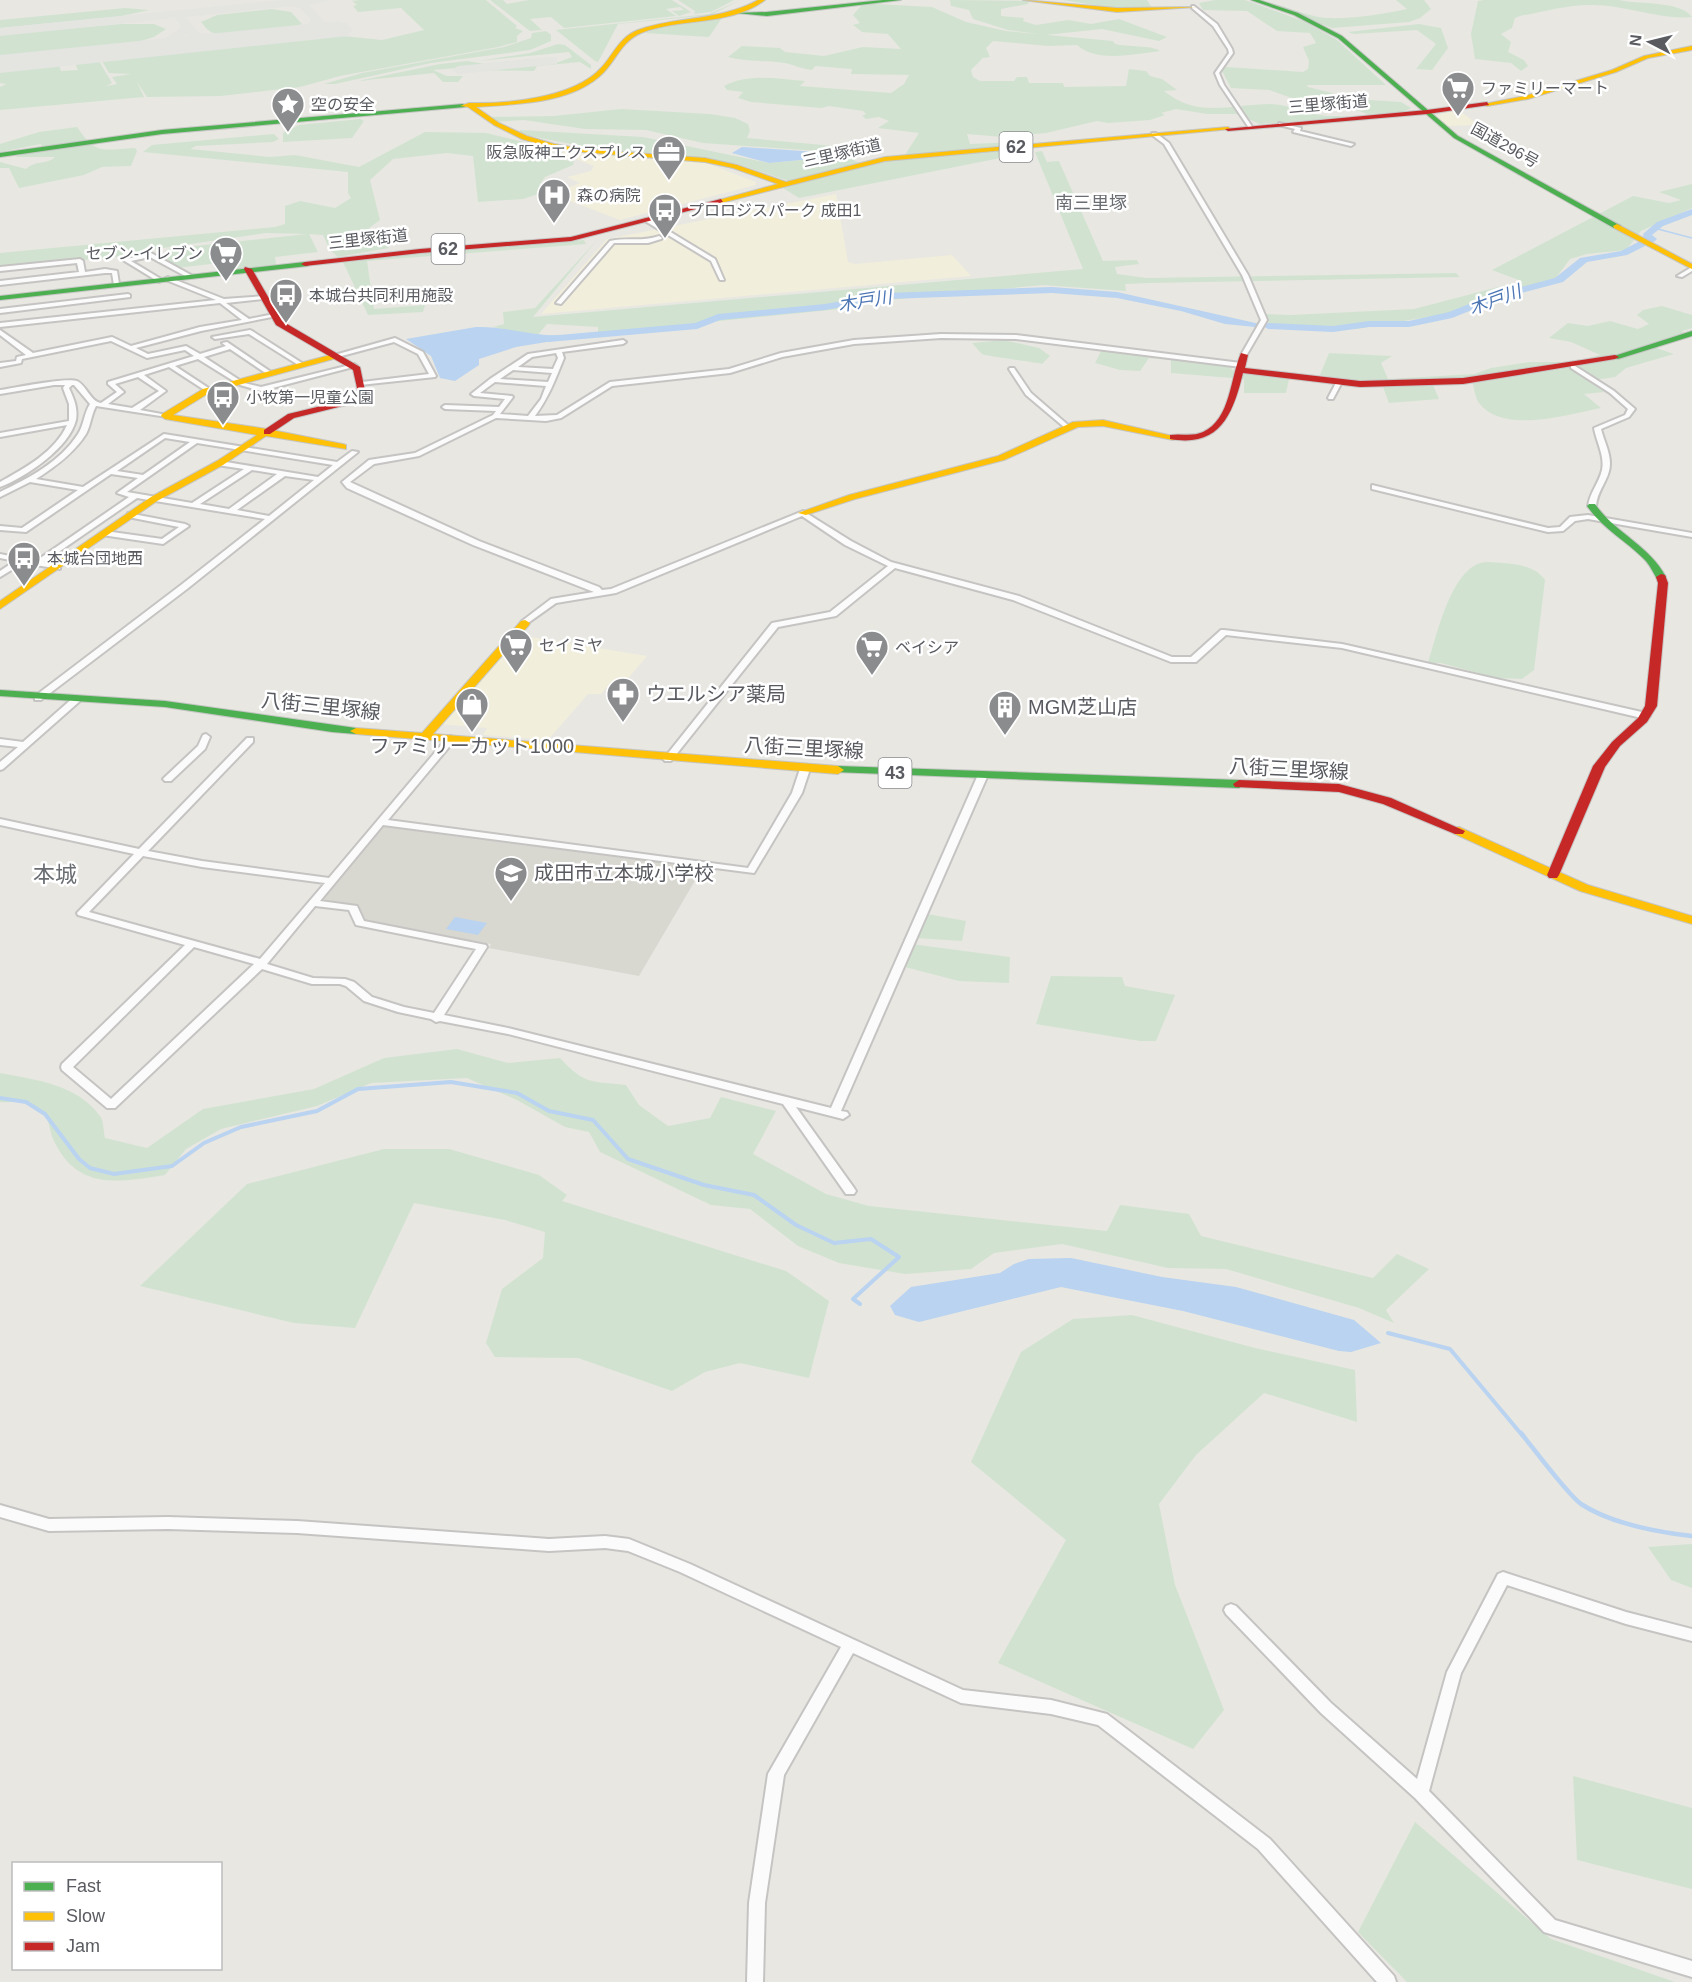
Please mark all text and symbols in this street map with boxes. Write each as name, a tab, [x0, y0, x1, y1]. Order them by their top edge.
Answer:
north arrow	[1620, 12, 1680, 72]
text: N	[1626, 33, 1645, 47]
supermarket icon: ファミリーマート	[1440, 70, 1476, 117]
place label: ファミリーマート	[1481, 80, 1609, 97]
place icon: 空の安全	[270, 86, 306, 133]
street label: 三里塚街道	[1287, 92, 1369, 116]
place label: 空の安全	[311, 96, 375, 113]
street label: 国道296号	[1468, 119, 1542, 171]
road number: 62	[1000, 132, 1032, 162]
office icon: 阪急阪神エクスプレス	[651, 134, 687, 181]
street label: 三里塚街道	[801, 136, 883, 170]
place label: 阪急阪神エクスプレス	[486, 144, 646, 161]
hospital icon: 森の病院	[536, 177, 572, 224]
place label: 森の病院	[577, 187, 641, 204]
bus stop icon: プロロジスパーク 成田1	[647, 192, 683, 239]
district label: 南三里塚	[1055, 193, 1127, 213]
place label: プロロジスパーク 成田1	[688, 202, 861, 219]
street label: 三里塚街道	[327, 226, 409, 252]
road number: 62	[432, 234, 464, 264]
supermarket icon: セブン-イレブン	[208, 235, 244, 282]
place label: セブン-イレブン	[86, 245, 203, 262]
bus stop icon: 本城台共同利用施設	[268, 277, 304, 324]
water label: 木戸川	[1466, 281, 1526, 319]
place label: 本城台共同利用施設	[309, 287, 453, 304]
water label: 木戸川	[837, 287, 895, 315]
bus stop icon: 小牧第一児童公園	[205, 379, 241, 426]
place label: 小牧第一児童公園	[246, 389, 374, 406]
bus stop icon: 本城台団地西	[6, 540, 42, 587]
place label: 本城台団地西	[47, 550, 143, 567]
supermarket icon: セイミヤ	[498, 627, 534, 674]
supermarket icon: ベイシア	[854, 629, 890, 676]
place label: セイミヤ	[539, 637, 603, 654]
place label: ベイシア	[895, 639, 959, 656]
pharmacy icon: ウエルシア薬局	[605, 676, 641, 723]
place label: ウエルシア薬局	[646, 683, 786, 705]
shop icon: ファミリーカット1000	[454, 686, 490, 733]
street label: 八街三里塚線	[260, 689, 382, 723]
building icon: MGM芝山店	[987, 689, 1023, 736]
place label: MGM芝山店	[1028, 696, 1137, 718]
street label: 八街三里塚線	[744, 734, 864, 762]
place label: ファミリーカット1000	[370, 735, 574, 757]
street label: 八街三里塚線	[1229, 755, 1349, 783]
road number: 43	[878, 758, 912, 788]
school or university icon: 成田市立本城小学校	[493, 855, 529, 902]
district label: 本城	[33, 862, 77, 887]
place label: 成田市立本城小学校	[534, 862, 714, 884]
legend	[12, 1862, 222, 1970]
text: Fast	[66, 1876, 101, 1896]
text: Slow	[66, 1906, 106, 1926]
text: Jam	[66, 1936, 100, 1956]

